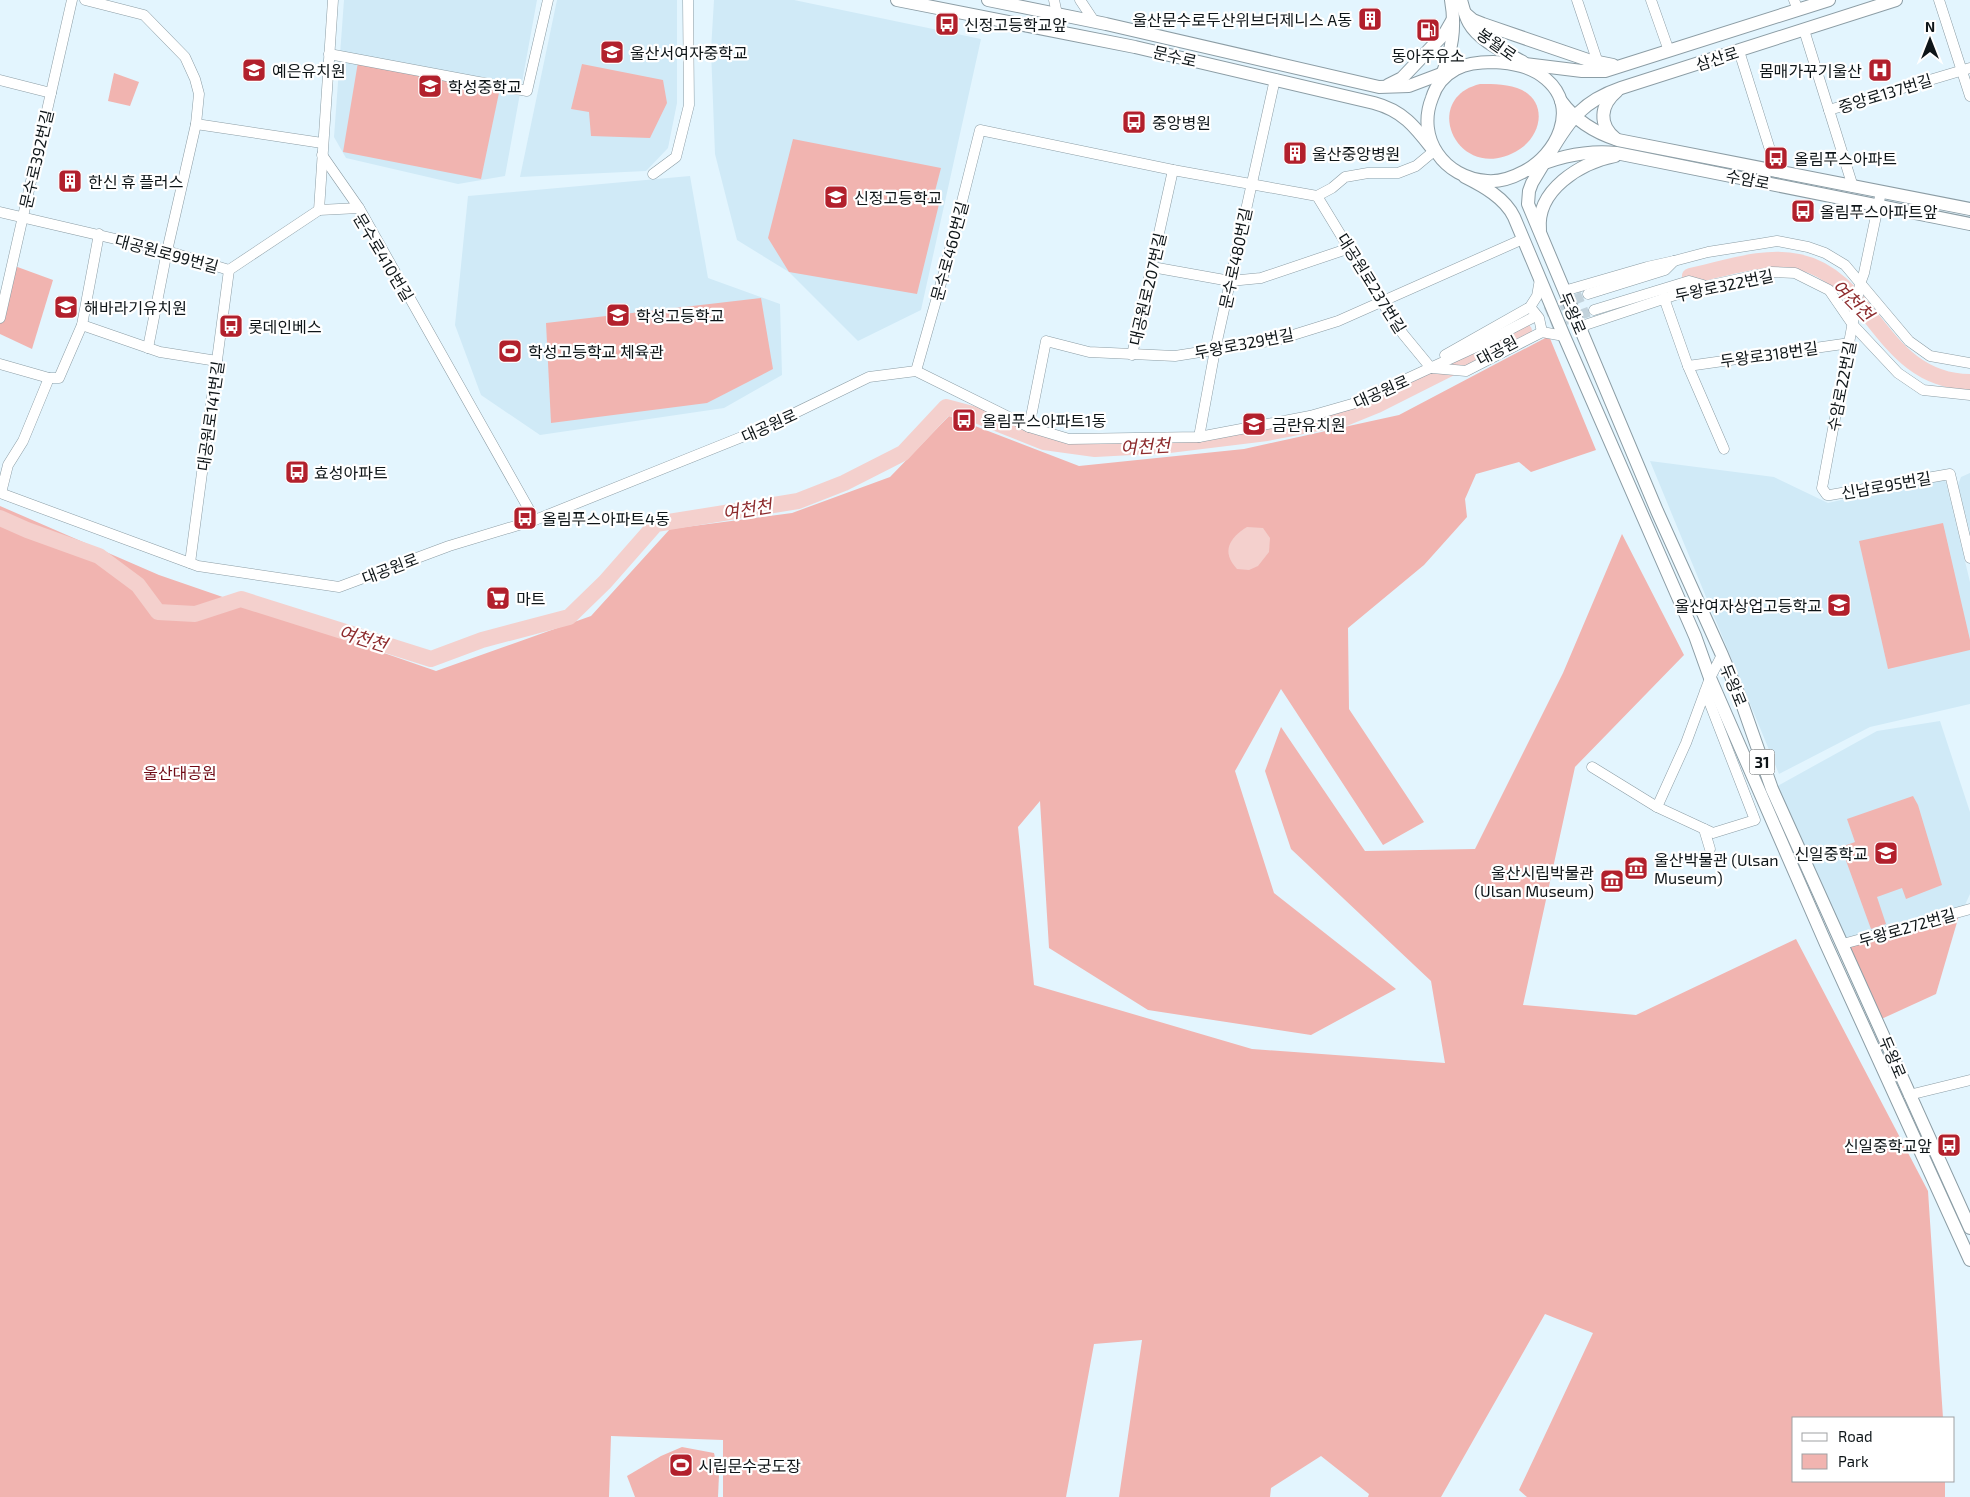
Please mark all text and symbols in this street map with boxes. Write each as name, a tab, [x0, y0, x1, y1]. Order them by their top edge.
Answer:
building icon: 울산문수로두산위브더제니스 A동	[1357, 6, 1383, 32]
place label: 울산문수로두산위브더제니스 A동	[1132, 10, 1352, 29]
bus stop icon: 신정고등학교앞	[934, 11, 960, 37]
place label: 신정고등학교앞	[964, 15, 1067, 34]
north arrow	[1905, 15, 1955, 65]
fuel station icon: 동아주유소	[1415, 17, 1441, 43]
text: N	[1925, 18, 1935, 35]
street label: 봉월로	[1473, 24, 1521, 65]
school or university icon: 울산서여자중학교	[599, 39, 625, 65]
street label: 문수로	[1151, 42, 1199, 70]
street label: 삼산로	[1693, 42, 1741, 74]
place label: 울산서여자중학교	[630, 43, 748, 62]
place label: 동아주유소	[1391, 46, 1465, 65]
school or university icon: 예은유치원	[241, 57, 267, 83]
hospital icon: 몸매가꾸기울산	[1867, 57, 1893, 83]
place label: 예은유치원	[272, 61, 346, 80]
place label: 몸매가꾸기울산	[1759, 61, 1862, 80]
street label: 중앙로137번길	[1836, 70, 1934, 116]
school or university icon: 학성중학교	[417, 73, 443, 99]
place label: 학성중학교	[448, 77, 522, 96]
street label: 문수로392번길	[15, 108, 57, 210]
bus stop icon: 중앙병원	[1121, 109, 1147, 135]
place label: 중앙병원	[1152, 113, 1211, 132]
building icon: 울산중앙병원	[1282, 140, 1308, 166]
place label: 울산중앙병원	[1312, 144, 1400, 163]
bus stop icon: 올림푸스아파트	[1763, 145, 1789, 171]
place label: 올림푸스아파트	[1794, 149, 1897, 168]
street label: 수암로	[1725, 165, 1772, 193]
building icon: 한신 휴 플러스	[57, 168, 83, 194]
place label: 한신 휴 플러스	[88, 172, 183, 191]
school or university icon: 신정고등학교	[823, 184, 849, 210]
place label: 신정고등학교	[854, 188, 942, 207]
bus stop icon: 올림푸스아파트앞	[1790, 198, 1816, 224]
street label: 문수로460번길	[927, 199, 971, 303]
place label: 올림푸스아파트앞	[1820, 202, 1938, 221]
street label: 문수로480번길	[1215, 206, 1255, 310]
street label: 문수로410번길	[350, 209, 418, 305]
street label: 대공원로237번길	[1334, 229, 1410, 337]
street label: 대공원로99번길	[113, 230, 221, 276]
street label: 대공원로207번길	[1125, 231, 1169, 347]
street label: 두왕로322번길	[1673, 265, 1775, 305]
water label: 여천천	[1828, 275, 1880, 327]
street label: 두왕로	[1556, 289, 1590, 337]
school or university icon: 해바라기유치원	[53, 294, 79, 320]
place label: 해바라기유치원	[84, 298, 187, 317]
school or university icon: 학성고등학교	[605, 302, 631, 328]
place label: 학성고등학교	[636, 306, 724, 325]
bus stop icon: 롯데인베스	[218, 313, 244, 339]
place label: 롯데인베스	[248, 317, 322, 336]
street label: 두왕로329번길	[1193, 324, 1295, 362]
street label: 대공원	[1473, 331, 1521, 369]
sports icon: 학성고등학교 체육관	[497, 338, 523, 364]
street label: 두왕로318번길	[1719, 338, 1819, 370]
street label: 수암로22번길	[1823, 339, 1859, 433]
place label: 학성고등학교 체육관	[528, 342, 664, 361]
street label: 대공원로141번길	[193, 360, 227, 472]
street label: 대공원로	[1350, 370, 1412, 412]
street label: 대공원로	[738, 404, 800, 446]
bus stop icon: 올림푸스아파트1동	[951, 407, 977, 433]
place label: 올림푸스아파트1동	[982, 411, 1106, 430]
school or university icon: 금란유치원	[1241, 411, 1267, 437]
place label: 금란유치원	[1272, 415, 1346, 434]
water label: 여천천	[1120, 434, 1173, 458]
bus stop icon: 효성아파트	[284, 459, 310, 485]
place label: 효성아파트	[314, 463, 388, 482]
street label: 신남로95번길	[1839, 468, 1933, 502]
water label: 여천천	[721, 494, 776, 524]
bus stop icon: 올림푸스아파트4동	[512, 505, 538, 531]
place label: 올림푸스아파트4동	[542, 509, 670, 528]
street label: 대공원로	[359, 548, 421, 587]
supermarket icon: 마트	[485, 585, 511, 611]
place label: 마트	[516, 589, 545, 608]
school or university icon: 울산여자상업고등학교	[1826, 592, 1852, 618]
place label: 울산여자상업고등학교	[1675, 596, 1822, 615]
water label: 여천천	[336, 620, 392, 656]
street label: 두왕로	[1717, 661, 1751, 709]
road number: 31	[1750, 750, 1774, 774]
park label: 울산대공원	[143, 763, 217, 782]
school or university icon: 신일중학교	[1873, 840, 1899, 866]
place label: 신일중학교	[1794, 844, 1868, 863]
place label: 울산박물관 (Ulsan Museum)	[1654, 850, 1779, 887]
museum icon: 울산박물관 (Ulsan Museum)	[1623, 855, 1649, 881]
place label: 울산시립박물관 (Ulsan Museum)	[1474, 863, 1594, 900]
museum icon: 울산시립박물관 (Ulsan Museum)	[1599, 868, 1625, 894]
street label: 두왕로272번길	[1856, 904, 1958, 950]
street label: 두왕로	[1876, 1033, 1910, 1081]
bus stop icon: 신일중학교앞	[1936, 1132, 1962, 1158]
place label: 신일중학교앞	[1844, 1136, 1932, 1155]
legend	[1792, 1417, 1955, 1482]
text: Road	[1838, 1427, 1873, 1445]
sports icon: 시립문수궁도장	[668, 1452, 694, 1478]
text: Park	[1838, 1452, 1869, 1470]
place label: 시립문수궁도장	[698, 1456, 801, 1475]

